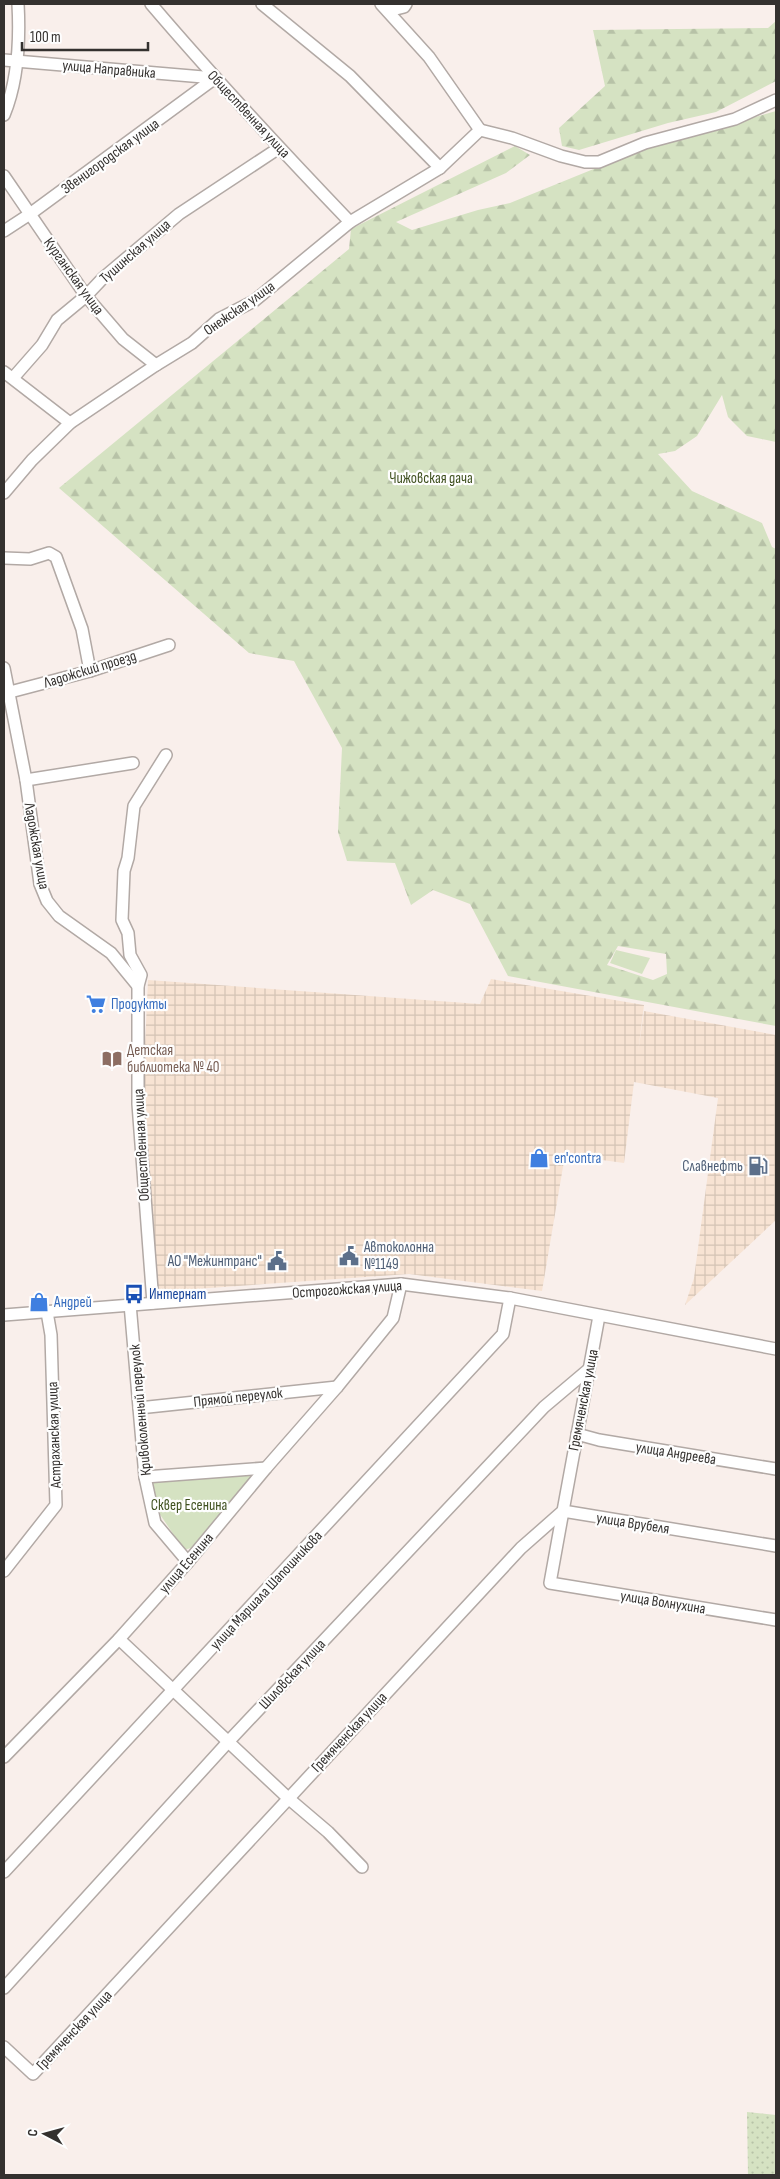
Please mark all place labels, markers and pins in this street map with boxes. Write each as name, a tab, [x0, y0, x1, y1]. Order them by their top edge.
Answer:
supermarket icon: Продукты	[85, 993, 107, 1015]
place label: Продукты	[111, 995, 167, 1014]
place label: Детская библиотека № 40	[127, 1041, 219, 1077]
library icon: Детская библиотека № 40	[101, 1048, 123, 1070]
shop icon: en'contra	[528, 1147, 550, 1169]
place label: en'contra	[554, 1149, 602, 1168]
fuel station icon: Cлавнефть	[747, 1155, 769, 1177]
place label: Cлавнефть	[682, 1157, 743, 1176]
place label: Автоколонна №1149	[363, 1238, 434, 1274]
public building icon: Автоколонна №1149	[338, 1245, 360, 1267]
public building icon: АО "Межинтранс"	[266, 1250, 288, 1272]
place label: АО "Межинтранс"	[167, 1252, 262, 1271]
bus stop icon: Интернат	[123, 1283, 145, 1305]
place label: Интернат	[149, 1285, 206, 1304]
shop icon: Андрей	[28, 1291, 50, 1313]
place label: Андрей	[53, 1293, 92, 1312]

